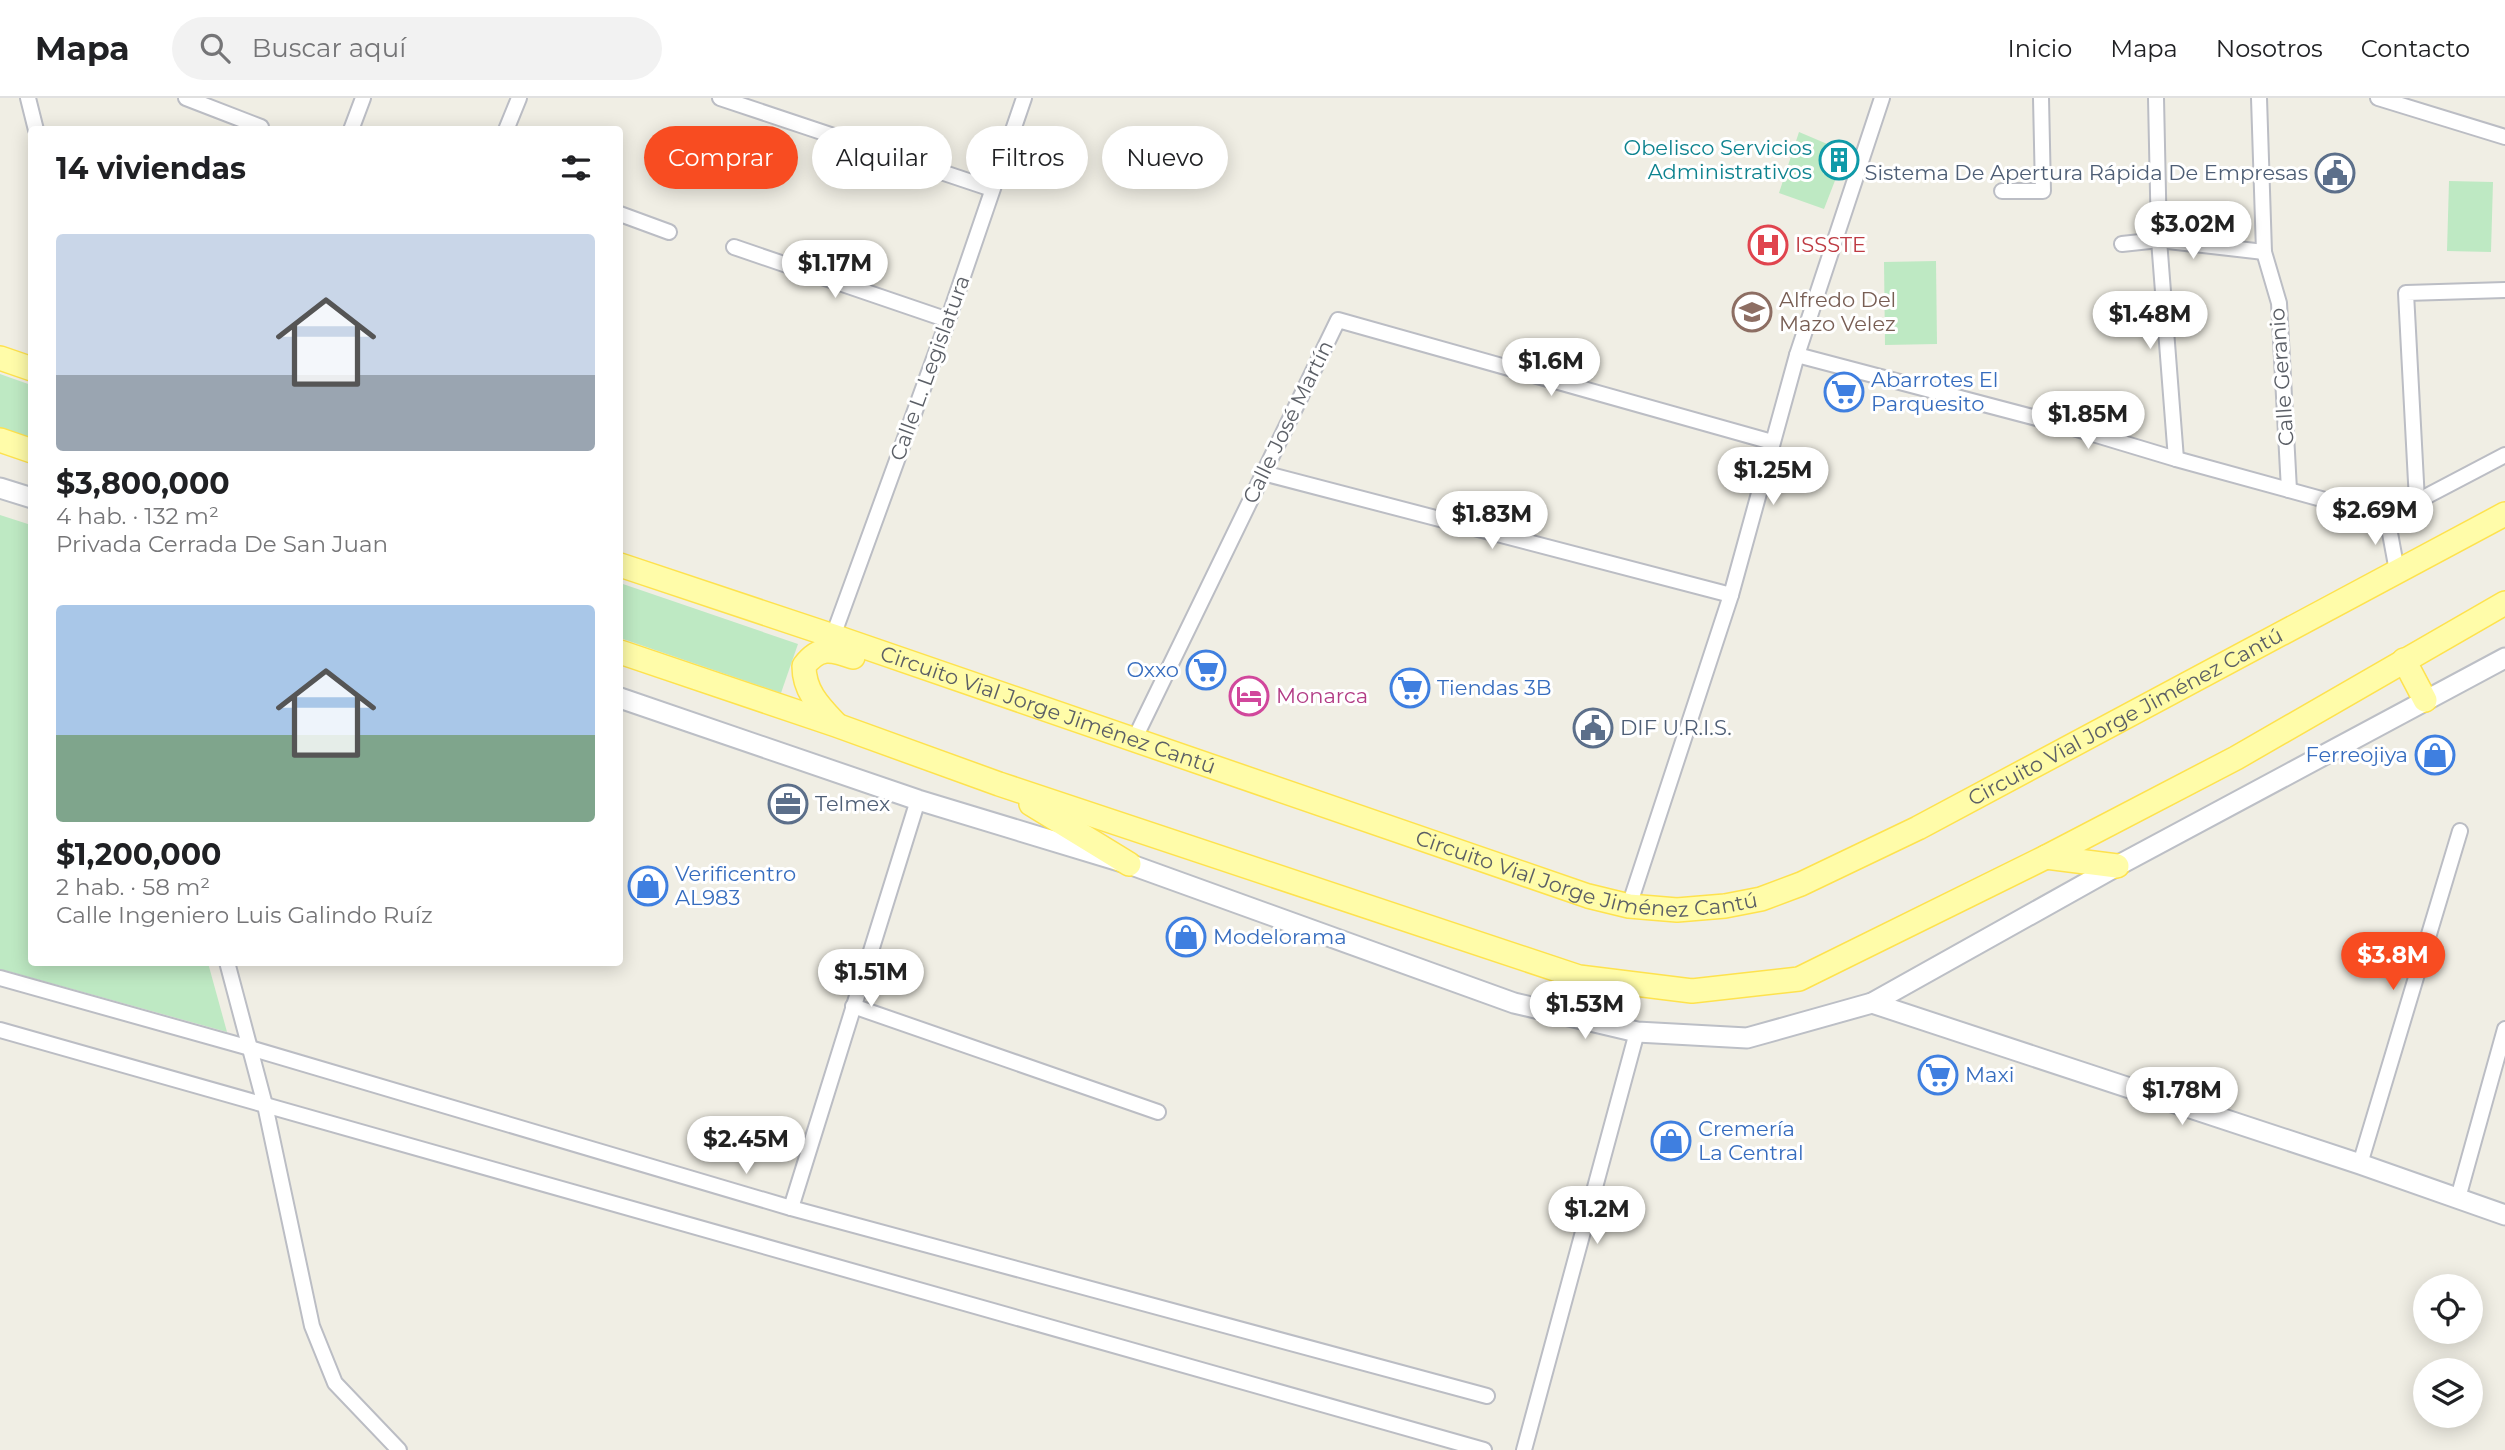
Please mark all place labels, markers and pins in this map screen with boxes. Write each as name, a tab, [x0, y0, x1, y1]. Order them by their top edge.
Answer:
place label: Obelisco Servicios Administrativos	[1624, 135, 1812, 184]
building icon: Obelisco Servicios Administrativos	[1818, 139, 1860, 181]
public building icon: Sistema De Apertura Rápida De Empresas	[2314, 152, 2356, 194]
place label: Sistema De Apertura Rápida De Empresas	[1865, 160, 2308, 185]
pin: $3.02M	[2136, 202, 2250, 261]
hospital icon: ISSSTE	[1747, 224, 1789, 266]
place label: ISSSTE	[1795, 232, 1866, 257]
pin: $1.17M	[778, 240, 892, 300]
place label: Alfredo Del Mazo Velez	[1779, 287, 1896, 336]
school or university icon: Alfredo Del Mazo Velez	[1731, 291, 1773, 333]
pin: $1.48M	[2093, 292, 2207, 351]
pin: $1.6M	[1502, 338, 1600, 398]
place label: Abarrotes El Parquesito	[1871, 367, 1998, 416]
supermarket icon: Abarrotes El Parquesito	[1823, 371, 1865, 413]
pin: $1.85M	[2031, 392, 2145, 451]
pin: $1.25M	[1716, 448, 1830, 507]
pin: $2.69M	[2318, 488, 2432, 547]
pin: $1.83M	[1435, 491, 1549, 551]
supermarket icon: Oxxo	[1185, 649, 1227, 691]
place label: Oxxo	[1126, 657, 1179, 682]
supermarket icon: Tiendas 3B	[1389, 667, 1431, 709]
hotel icon: Monarca	[1228, 675, 1270, 717]
place label: Tiendas 3B	[1437, 675, 1552, 700]
place label: Monarca	[1276, 683, 1368, 708]
public building icon: DIF U.R.I.S.	[1572, 707, 1614, 749]
place label: DIF U.R.I.S.	[1620, 715, 1732, 740]
shop icon: Ferreojiya	[2414, 734, 2456, 776]
place label: Ferreojiya	[2306, 742, 2408, 767]
office icon: Telmex	[767, 783, 809, 825]
place label: Telmex	[815, 791, 890, 816]
place label: Verificentro AL983	[675, 861, 796, 910]
shop icon: Verificentro AL983	[627, 865, 669, 907]
shop icon: Modelorama	[1165, 916, 1207, 958]
place label: Modelorama	[1213, 924, 1347, 949]
pin: $3.8M	[2344, 932, 2442, 992]
pin: $1.51M	[814, 950, 928, 1009]
pin: $1.53M	[1528, 982, 1642, 1041]
supermarket icon: Maxi	[1917, 1054, 1959, 1096]
place label: Maxi	[1965, 1062, 2014, 1087]
pin: $1.78M	[2125, 1068, 2239, 1127]
pin: $2.45M	[689, 1116, 803, 1176]
place label: Cremería La Central	[1698, 1116, 1804, 1165]
shop icon: Cremería La Central	[1650, 1120, 1692, 1162]
pin: $1.2M	[1548, 1186, 1646, 1246]

